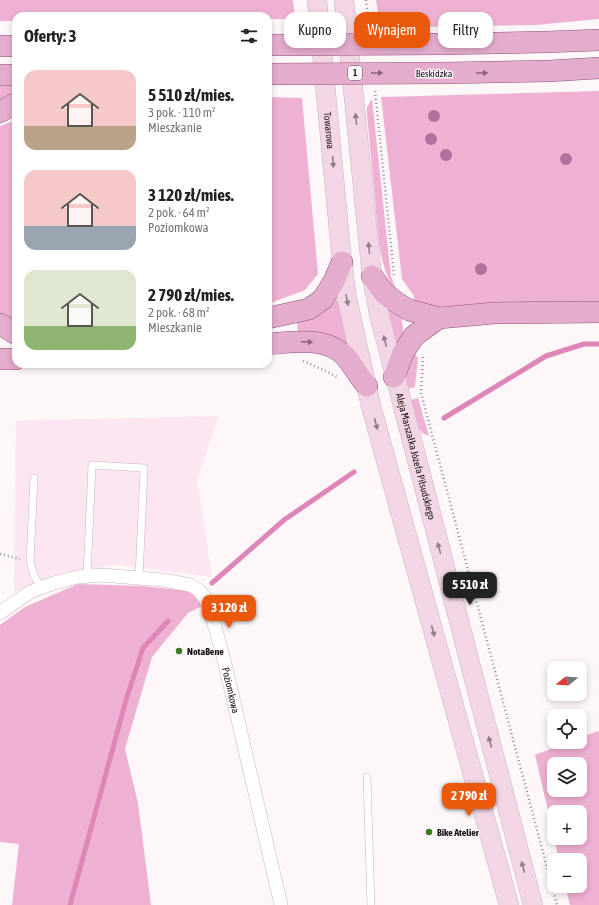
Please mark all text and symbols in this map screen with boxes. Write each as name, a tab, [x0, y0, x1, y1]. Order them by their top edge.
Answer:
chip: Kupno	[284, 12, 346, 48]
chip: Wynajem	[354, 12, 430, 48]
chip: Filtry	[438, 12, 493, 48]
icon: filters	[238, 25, 260, 47]
text: Oferty: 3	[24, 26, 76, 46]
road number: 1	[348, 66, 362, 80]
street label: Beskidzka	[416, 68, 453, 79]
one-way arrow	[371, 70, 384, 76]
one-way arrow	[476, 70, 489, 76]
text: 5 510 zł/mies.	[148, 85, 234, 105]
icon: home	[56, 86, 104, 134]
text: 3 pok. · 110 m²	[148, 105, 216, 120]
street label: Towarowa	[322, 112, 336, 150]
one-way arrow	[353, 113, 360, 125]
text: Mieszkanie	[148, 120, 202, 135]
one-way arrow	[329, 156, 336, 168]
text: 3 120 zł/mies.	[148, 185, 234, 205]
icon: home	[56, 186, 104, 234]
text: 2 pok. · 64 m²	[148, 205, 210, 220]
text: Poziomkowa	[148, 220, 208, 235]
one-way arrow	[366, 242, 372, 254]
text: 2 790 zł/mies.	[148, 285, 234, 305]
icon: home	[56, 286, 104, 334]
one-way arrow	[345, 294, 351, 306]
text: 2 pok. · 68 m²	[148, 305, 210, 320]
text: Mieszkanie	[148, 320, 202, 335]
one-way arrow	[382, 335, 388, 347]
one-way arrow	[301, 339, 314, 345]
street label: Aleja Marszałka Józefa Piłsudskiego	[394, 392, 437, 521]
one-way arrow	[373, 419, 379, 431]
one-way arrow	[436, 542, 442, 554]
pin: 5 510 zł	[429, 572, 511, 606]
text: 5 510 zł	[452, 577, 488, 592]
pin: 3 120 zł	[188, 595, 270, 629]
text: 3 120 zł	[211, 600, 247, 615]
one-way arrow	[430, 625, 436, 637]
marker: NotaBene	[174, 646, 184, 656]
place label: NotaBene	[187, 646, 224, 657]
north arrow	[547, 661, 587, 701]
map controls	[547, 661, 587, 893]
street label: Poziomkowa	[220, 666, 241, 715]
button: locate	[547, 709, 587, 749]
one-way arrow	[487, 735, 493, 747]
button: layers	[547, 757, 587, 797]
pin: 2 790 zł	[428, 783, 510, 817]
text: 2 790 zł	[451, 788, 487, 803]
button: +	[547, 805, 587, 845]
marker: Bike Atelier	[424, 827, 434, 837]
place label: Bike Atelier	[437, 827, 480, 838]
button: −	[547, 853, 587, 893]
one-way arrow	[520, 861, 526, 873]

